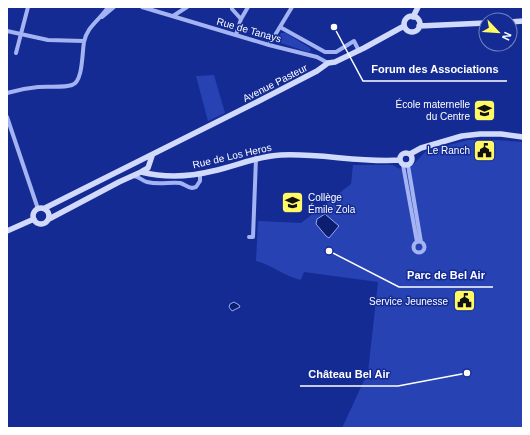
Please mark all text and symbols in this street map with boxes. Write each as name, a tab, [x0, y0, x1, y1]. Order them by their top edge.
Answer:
north arrow	[478, 12, 518, 52]
street label: Rue de Tanays	[216, 16, 282, 44]
text: N	[500, 30, 514, 42]
callout: Forum des Associations	[363, 58, 507, 81]
street label: Avenue Pasteur	[241, 62, 310, 104]
text: Forum des Associations	[371, 63, 499, 75]
school or university icon: École maternelle du Centre	[472, 97, 498, 123]
place label: École maternelle du Centre	[396, 98, 470, 122]
public building icon: Le Ranch	[472, 137, 498, 163]
street label: Rue de Los Heros	[191, 142, 273, 170]
place label: Le Ranch	[427, 145, 470, 156]
school or university icon: Collège Émile Zola	[280, 190, 306, 216]
place label: Collège Émile Zola	[308, 192, 356, 215]
callout: Parc de Bel Air	[399, 264, 493, 287]
text: Parc de Bel Air	[407, 269, 486, 281]
public building icon: Service Jeunesse	[451, 288, 477, 314]
place label: Service Jeunesse	[369, 296, 448, 307]
callout: Château Bel Air	[300, 363, 398, 386]
text: Château Bel Air	[308, 368, 390, 380]

